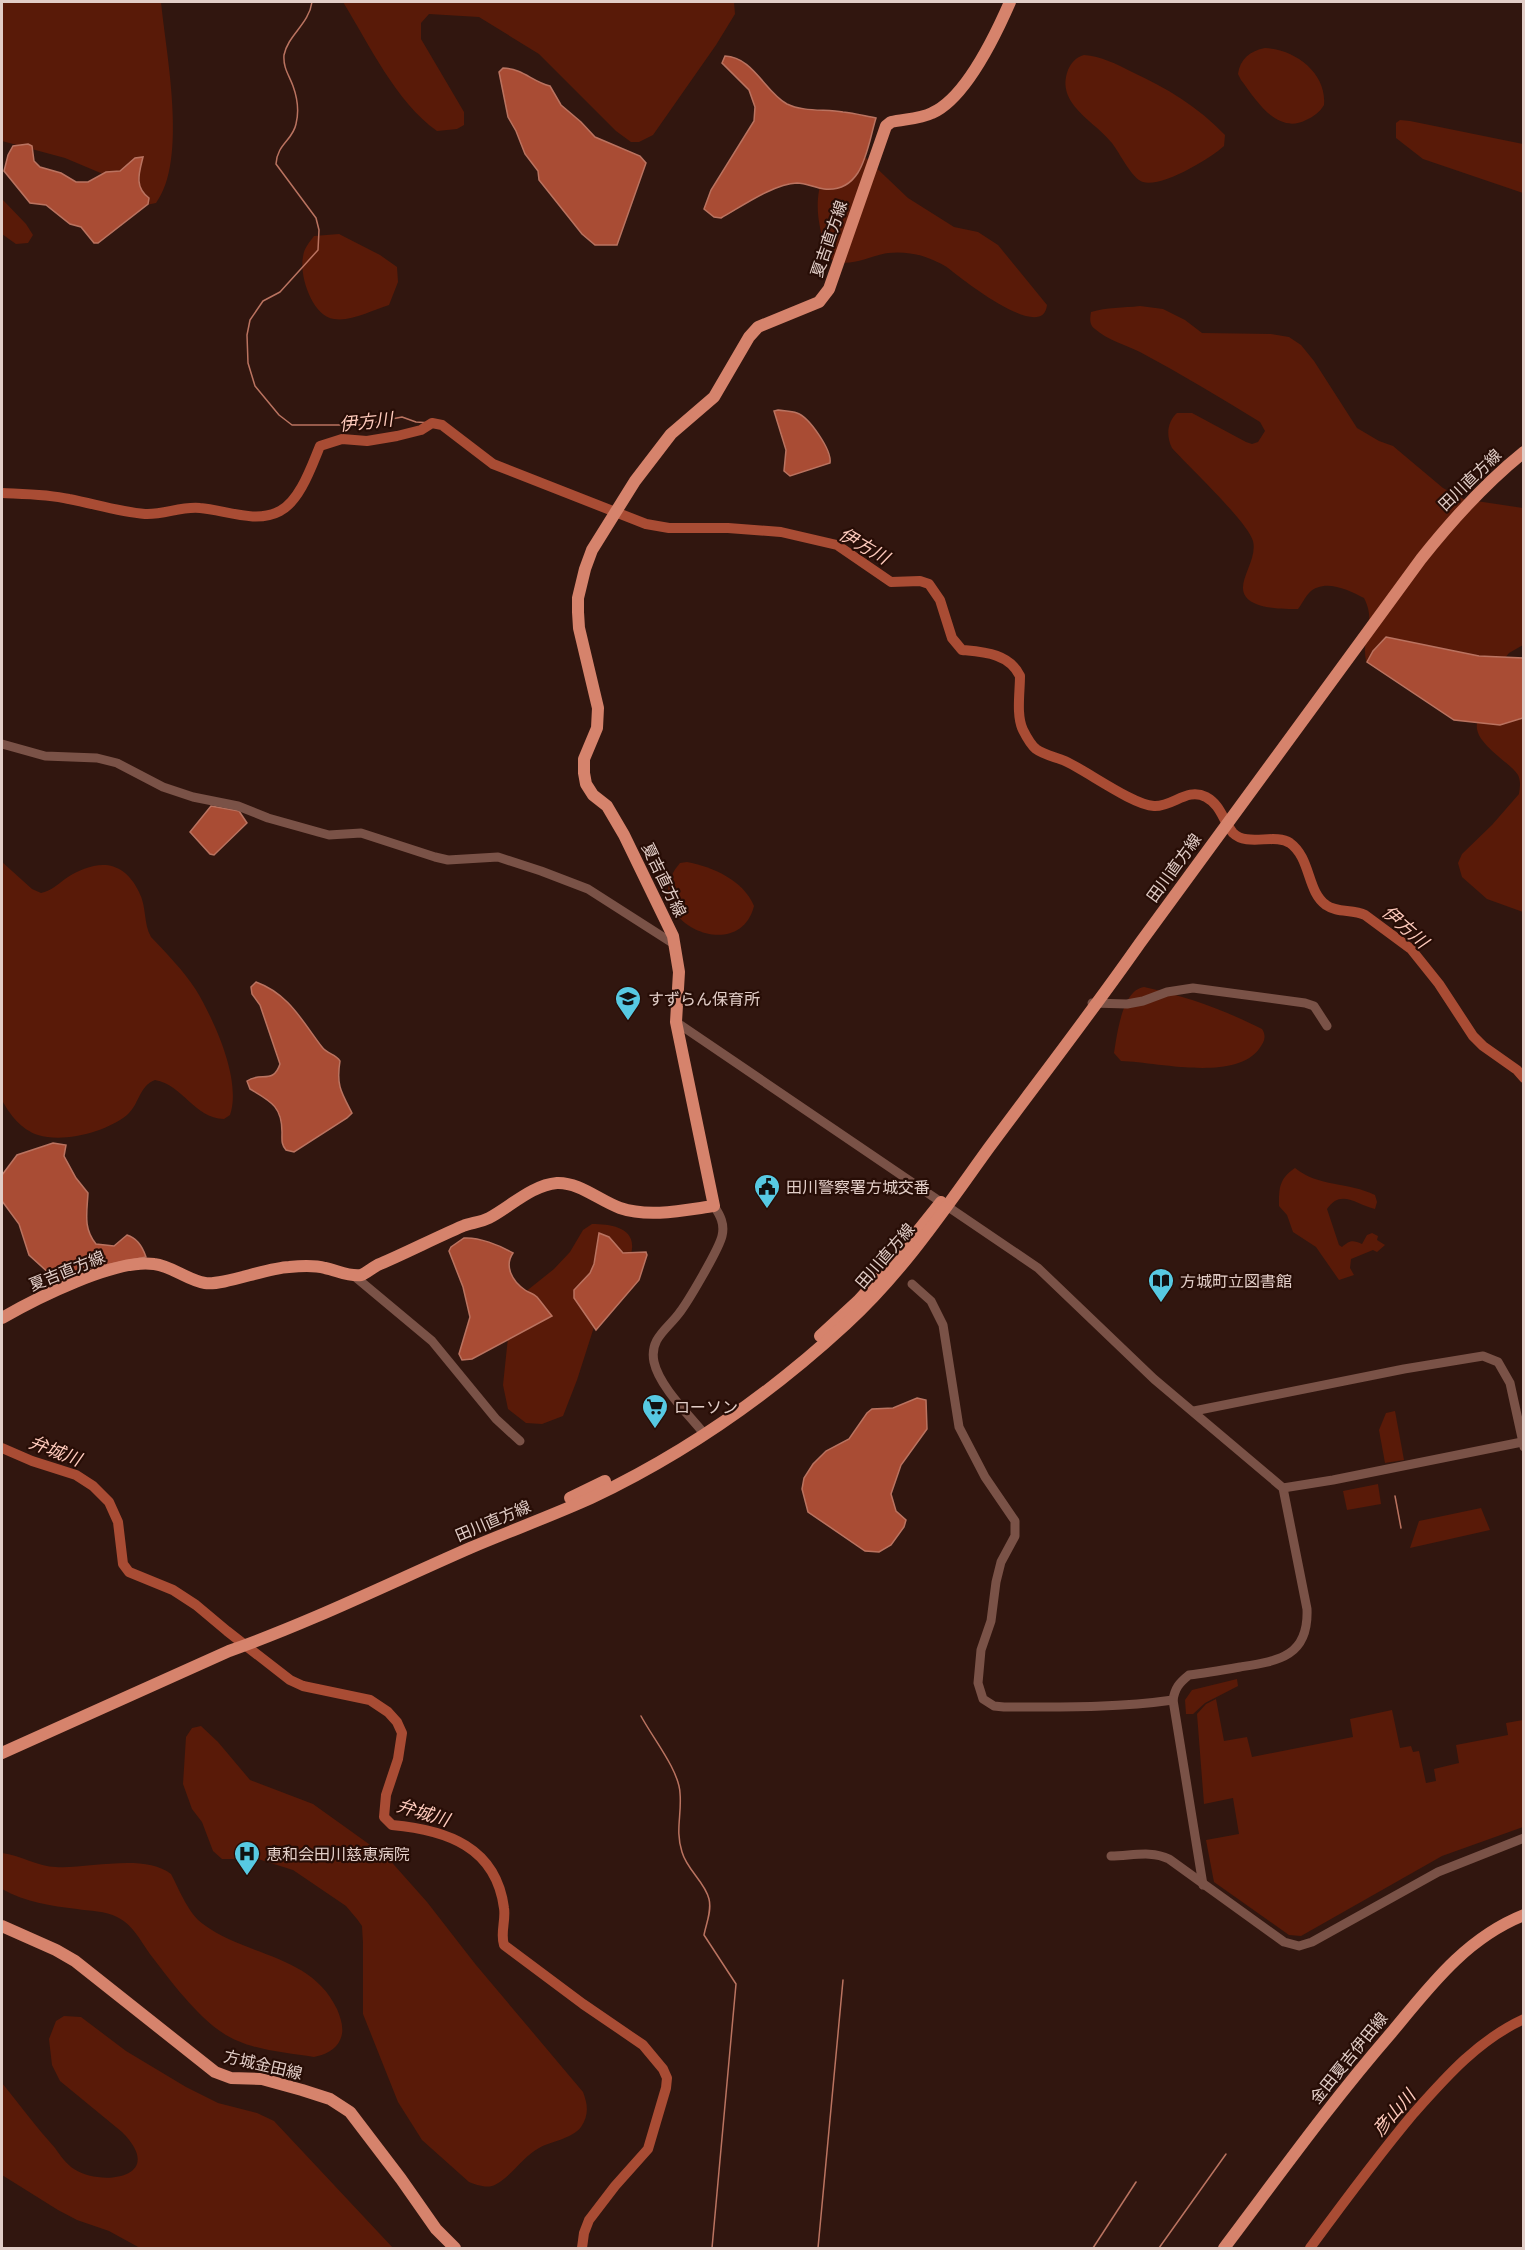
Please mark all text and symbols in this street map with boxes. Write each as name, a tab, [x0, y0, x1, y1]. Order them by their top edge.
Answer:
street label: 夏吉直方線	[808, 198, 850, 280]
water label: 伊方川	[338, 409, 396, 435]
street label: 田川直方線	[1435, 446, 1505, 514]
water label: 伊方川	[836, 524, 894, 569]
street label: 田川直方線	[1144, 831, 1204, 905]
street label: 夏吉直方線	[639, 840, 689, 920]
water label: 伊方川	[1378, 902, 1433, 954]
school or university icon: すずらん保育所	[613, 984, 643, 1022]
place label: すずらん保育所	[648, 991, 760, 1008]
public building icon: 田川警察署方城交番	[752, 1172, 782, 1210]
place label: 田川警察署方城交番	[786, 1179, 930, 1196]
street label: 田川直方線	[852, 1220, 918, 1292]
street label: 夏吉直方線	[27, 1248, 107, 1294]
library icon: 方城町立図書館	[1146, 1266, 1176, 1304]
place label: 方城町立図書館	[1180, 1273, 1292, 1290]
supermarket icon: ローソン	[640, 1392, 670, 1430]
place label: ローソン	[674, 1399, 738, 1416]
water label: 弁城川	[26, 1432, 86, 1471]
street label: 田川直方線	[453, 1498, 533, 1544]
water label: 弁城川	[394, 1796, 454, 1831]
hospital icon: 恵和会田川慈恵病院	[232, 1839, 262, 1877]
place label: 恵和会田川慈恵病院	[266, 1846, 410, 1863]
street label: 金田夏吉伊田線	[1307, 2009, 1391, 2107]
street label: 方城金田線	[222, 2048, 304, 2082]
water label: 彦山川	[1369, 2085, 1421, 2140]

